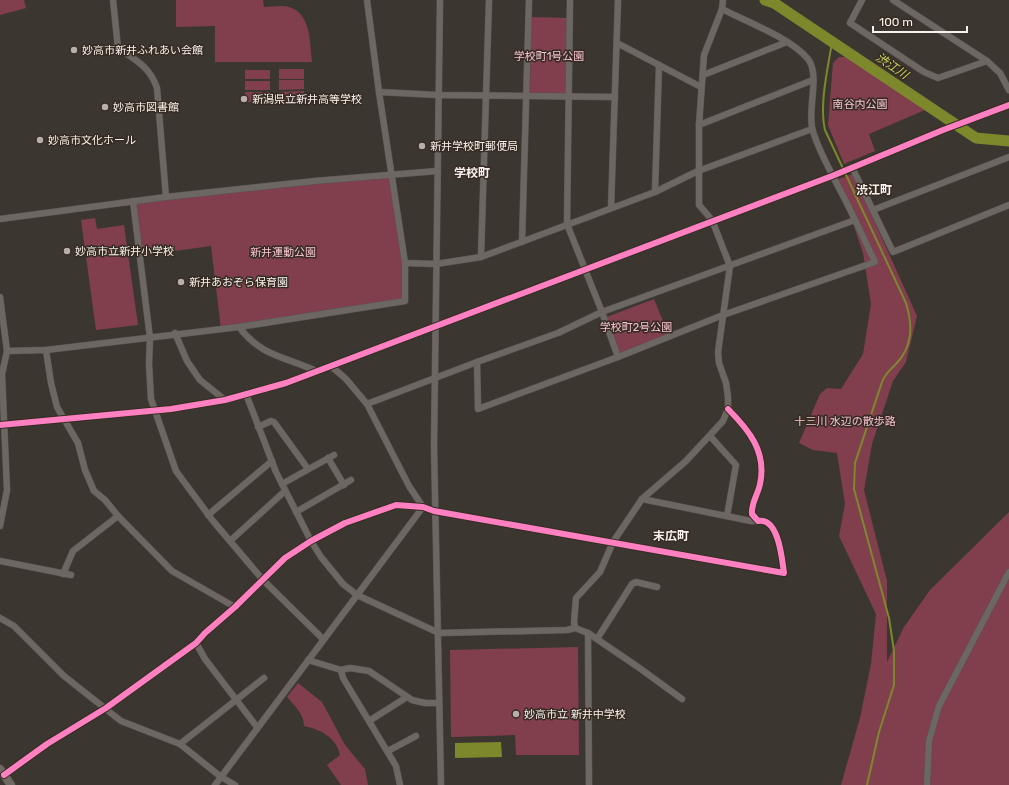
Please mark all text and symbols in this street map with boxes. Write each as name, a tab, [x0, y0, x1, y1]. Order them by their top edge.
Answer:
scale bar	[873, 8, 967, 34]
text: 100 m	[879, 15, 913, 29]
place label: 妙高市新井ふれあい会館	[82, 44, 203, 57]
marker: 妙高市新井ふれあい会館	[69, 45, 79, 55]
park label: 学校町1号公園	[514, 50, 584, 63]
water label: 渋江川	[873, 50, 912, 83]
place label: 新潟県立新井高等学校	[252, 93, 362, 106]
marker: 新潟県立新井高等学校	[239, 94, 249, 104]
park label: 南谷内公園	[833, 98, 888, 111]
place label: 妙高市図書館	[113, 101, 179, 114]
marker: 妙高市図書館	[100, 102, 110, 112]
place label: 妙高市文化ホール	[48, 134, 136, 147]
marker: 妙高市文化ホール	[35, 135, 45, 145]
place label: 新井学校町郵便局	[430, 140, 518, 153]
marker: 新井学校町郵便局	[417, 141, 427, 151]
district label: 学校町	[454, 166, 490, 180]
district label: 渋江町	[856, 183, 892, 197]
place label: 妙高市立新井小学校	[75, 245, 174, 258]
marker: 妙高市立新井小学校	[62, 246, 72, 256]
park label: 新井運動公園	[250, 246, 316, 259]
place label: 新井あおぞら保育園	[189, 276, 288, 289]
marker: 新井あおぞら保育園	[176, 277, 186, 287]
park label: 学校町2号公園	[600, 321, 672, 334]
park label: 十三川 水辺の散歩路	[794, 415, 896, 428]
district label: 末広町	[653, 529, 689, 543]
place label: 妙高市立 新井中学校	[524, 708, 626, 721]
marker: 妙高市立 新井中学校	[511, 709, 521, 719]

